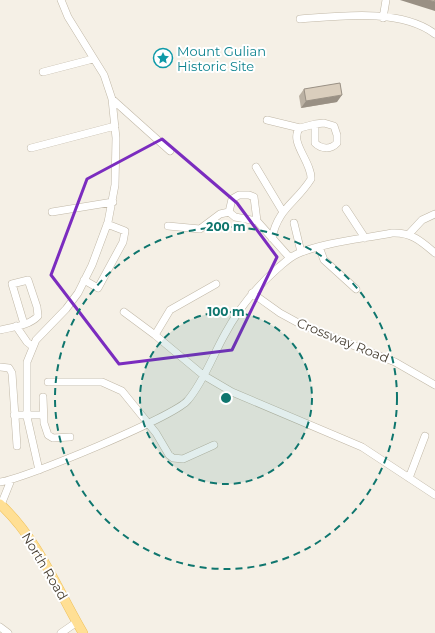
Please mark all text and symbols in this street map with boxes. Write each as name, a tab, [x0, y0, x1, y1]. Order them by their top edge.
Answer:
place label: Mount Gulian Historic Site	[177, 43, 266, 74]
place icon: Mount Gulian Historic Site	[152, 47, 174, 69]
text: 200 m	[206, 219, 246, 234]
text: 100 m	[208, 304, 244, 319]
street label: Crossway Road	[295, 314, 391, 366]
centre of rings	[219, 391, 233, 405]
street label: North Road	[19, 529, 71, 603]

